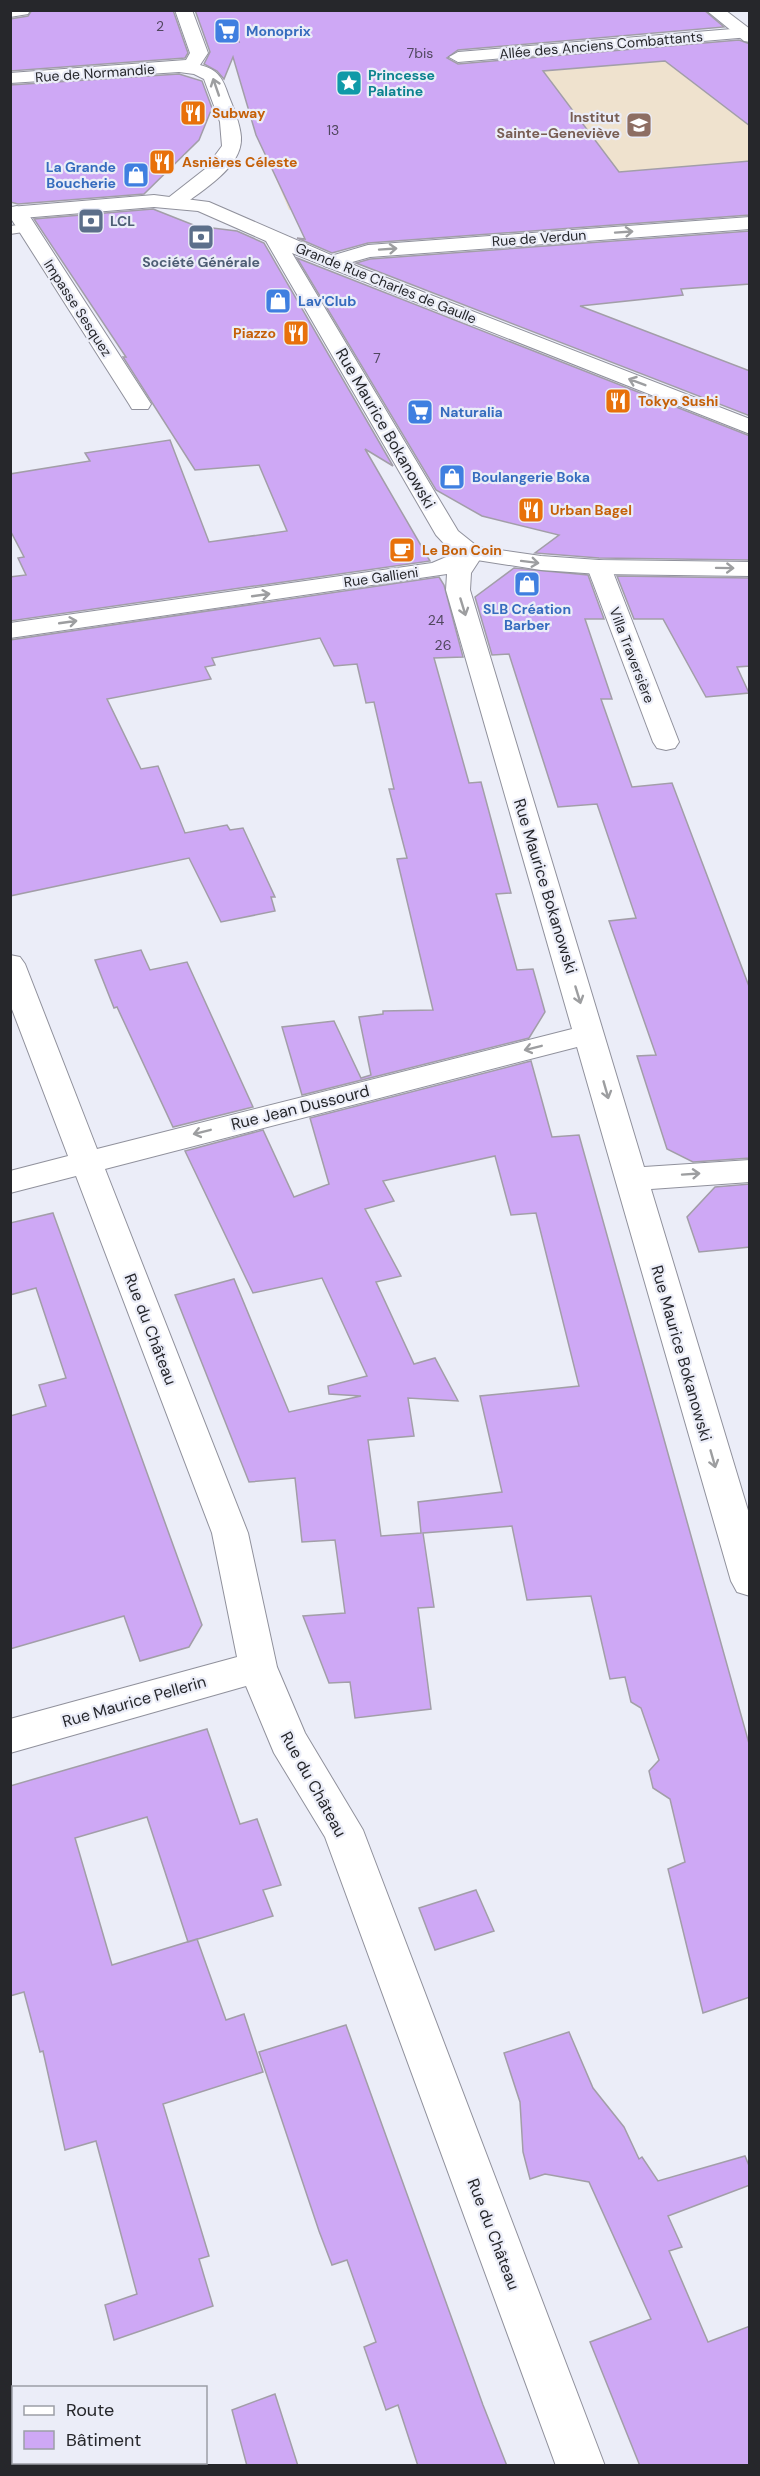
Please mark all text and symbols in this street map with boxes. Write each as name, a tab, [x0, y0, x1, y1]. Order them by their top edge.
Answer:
supermarket icon: Monoprix	[212, 16, 242, 46]
house number: 2	[156, 17, 164, 35]
place label: Monoprix	[246, 22, 311, 40]
street label: Allée des Anciens Combattants	[498, 27, 704, 63]
house number: 7bis	[407, 44, 433, 62]
street label: Rue de Normandie	[35, 60, 155, 86]
place label: Princesse Palatine	[368, 66, 435, 100]
place icon: Princesse Palatine	[334, 68, 364, 98]
one-way arrow	[210, 78, 221, 97]
restaurant icon: Subway	[178, 98, 208, 128]
place label: Subway	[212, 104, 266, 122]
place label: Institut Sainte-Geneviève	[496, 108, 620, 142]
school or university icon: Institut Sainte-Geneviève	[624, 110, 654, 140]
house number: 13	[327, 121, 339, 139]
restaurant icon: Asnières Céleste	[147, 147, 177, 177]
place label: Asnières Céleste	[182, 153, 298, 171]
place label: La Grande Boucherie	[46, 158, 116, 192]
shop icon: La Grande Boucherie	[121, 160, 151, 190]
bank icon: LCL	[76, 206, 106, 236]
place label: LCL	[110, 212, 135, 230]
bank icon: Société Générale	[186, 222, 216, 252]
street label: Rue de Verdun	[491, 226, 587, 250]
one-way arrow	[614, 226, 633, 237]
street label: Grande Rue Charles de Gaulle	[293, 238, 479, 328]
one-way arrow	[377, 243, 397, 254]
place label: Société Générale	[142, 253, 260, 271]
street label: Impasse Sesquez	[40, 256, 116, 360]
shop icon: Lav'Club	[263, 286, 293, 316]
place label: Lav'Club	[298, 292, 356, 310]
restaurant icon: Piazzo	[281, 318, 311, 348]
place label: Piazzo	[233, 324, 276, 342]
street label: Rue Maurice Bokanowski	[331, 344, 440, 512]
house number: 7	[373, 349, 381, 367]
one-way arrow	[628, 376, 646, 387]
restaurant icon: Tokyo Sushi	[603, 386, 633, 416]
place label: Tokyo Sushi	[638, 392, 719, 410]
supermarket icon: Naturalia	[405, 397, 435, 427]
place label: Naturalia	[440, 403, 503, 421]
shop icon: Boulangerie Boka	[437, 462, 467, 492]
place label: Boulangerie Boka	[472, 468, 590, 486]
restaurant icon: Urban Bagel	[516, 495, 546, 525]
place label: Urban Bagel	[550, 501, 632, 519]
cafe icon: Le Bon Coin	[387, 535, 417, 565]
place label: Le Bon Coin	[422, 541, 502, 559]
one-way arrow	[520, 557, 539, 568]
one-way arrow	[714, 562, 734, 574]
street label: Rue Gallieni	[343, 563, 419, 591]
shop icon: SLB Création Barber	[512, 569, 542, 599]
one-way arrow	[251, 589, 271, 600]
one-way arrow	[458, 597, 469, 616]
place label: SLB Création Barber	[483, 600, 571, 634]
street label: Villa Traversière	[605, 605, 659, 706]
house number: 24	[428, 611, 445, 629]
one-way arrow	[58, 617, 78, 628]
house number: 26	[435, 636, 451, 654]
street label: Rue Maurice Bokanowski	[509, 796, 582, 976]
one-way arrow	[573, 985, 584, 1004]
one-way arrow	[524, 1042, 543, 1054]
street label: Rue Jean Dussourd	[229, 1080, 371, 1135]
one-way arrow	[601, 1081, 612, 1100]
one-way arrow	[192, 1127, 211, 1139]
one-way arrow	[680, 1169, 700, 1180]
street label: Rue Maurice Bokanowski	[646, 1263, 717, 1443]
street label: Rue du Château	[120, 1271, 181, 1388]
one-way arrow	[708, 1449, 719, 1468]
street label: Rue Maurice Pellerin	[60, 1671, 208, 1732]
street label: Rue du Château	[276, 1728, 351, 1841]
street label: Rue du Château	[463, 2176, 524, 2293]
legend	[12, 2386, 207, 2464]
text: Route	[66, 2398, 114, 2422]
text: Bâtiment	[66, 2428, 141, 2452]

